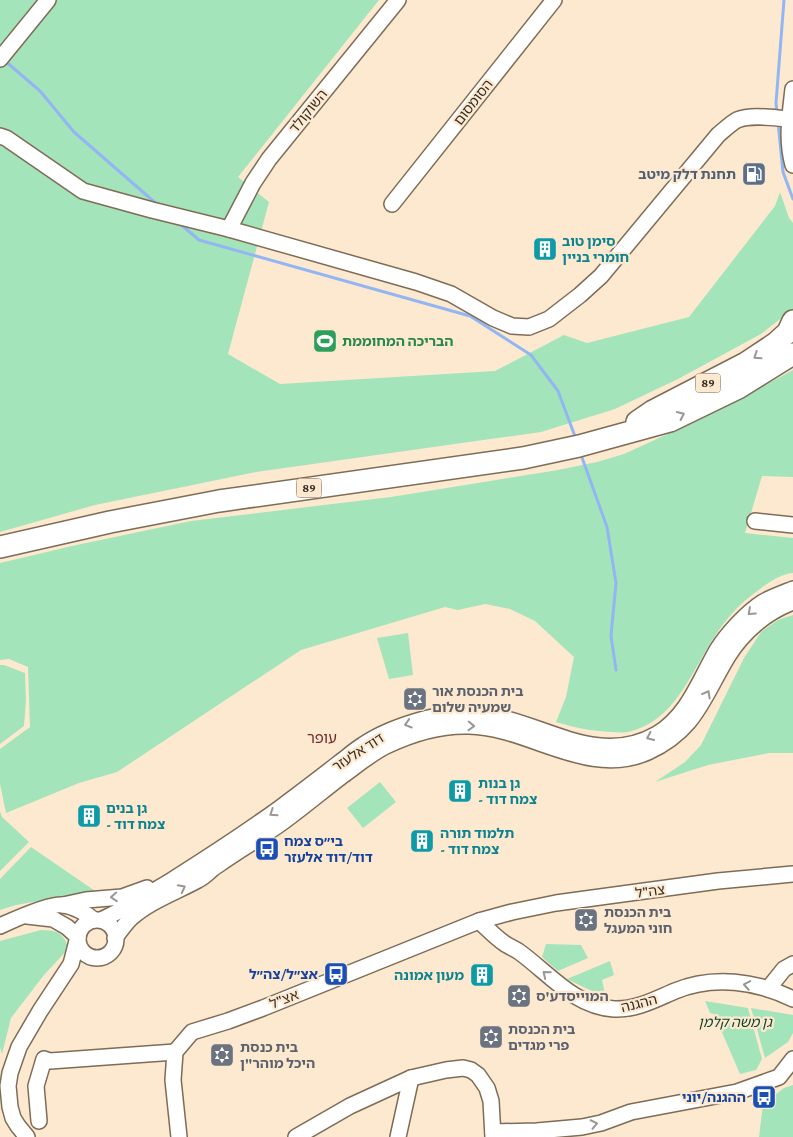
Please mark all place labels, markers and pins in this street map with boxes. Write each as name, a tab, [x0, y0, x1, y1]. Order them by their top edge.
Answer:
fuel station icon: תחנת דלק מיטב	[741, 161, 767, 187]
place label: תחנת דלק מיטב	[638, 166, 736, 182]
place label: סימן טוב חומרי בניין	[562, 233, 629, 265]
building icon: סימן טוב חומרי בניין	[532, 236, 558, 262]
sports icon: הבריכה המחוממת	[312, 328, 338, 354]
place label: הבריכה המחוממת	[342, 333, 454, 349]
place label: בית הכנסת אור שמעיה שלום	[432, 683, 524, 715]
synagogue icon: בית הכנסת אור שמעיה שלום	[402, 686, 428, 712]
place label: גן בנות - צמח דוד	[478, 775, 537, 807]
building icon: גן בנות - צמח דוד	[447, 778, 473, 804]
place label: גן בנים - צמח דוד	[106, 800, 165, 832]
building icon: גן בנים - צמח דוד	[76, 803, 102, 829]
place label: תלמוד תורה - צמח דוד	[440, 825, 514, 857]
building icon: תלמוד תורה - צמח דוד	[409, 828, 435, 854]
place label: בי״ס צמח דוד/דוד אלעזר	[284, 833, 373, 865]
bus stop icon: בי״ס צמח דוד/דוד אלעזר	[254, 836, 280, 862]
place label: בית הכנסת חוני המעגל	[604, 904, 672, 936]
synagogue icon: בית הכנסת חוני המעגל	[573, 907, 599, 933]
bus stop icon: אצ״ל/צה״ל	[323, 961, 349, 987]
building icon: מעון אמונה	[469, 962, 495, 988]
place label: אצ״ל/צה״ל	[249, 966, 319, 982]
place label: מעון אמונה	[394, 967, 464, 983]
synagogue icon: המוייסדע'ס	[506, 983, 532, 1009]
place label: המוייסדע'ס	[536, 988, 609, 1004]
place label: בית הכנסת פרי מגדים	[508, 1021, 575, 1053]
synagogue icon: בית הכנסת פרי מגדים	[478, 1024, 504, 1050]
place label: בית כנסת היכל מוהר"ן	[240, 1039, 315, 1071]
synagogue icon: בית כנסת היכל מוהר"ן	[209, 1042, 235, 1068]
bus stop icon: ההגנה/יוני	[751, 1084, 777, 1110]
place label: ההגנה/יוני	[682, 1089, 746, 1105]

